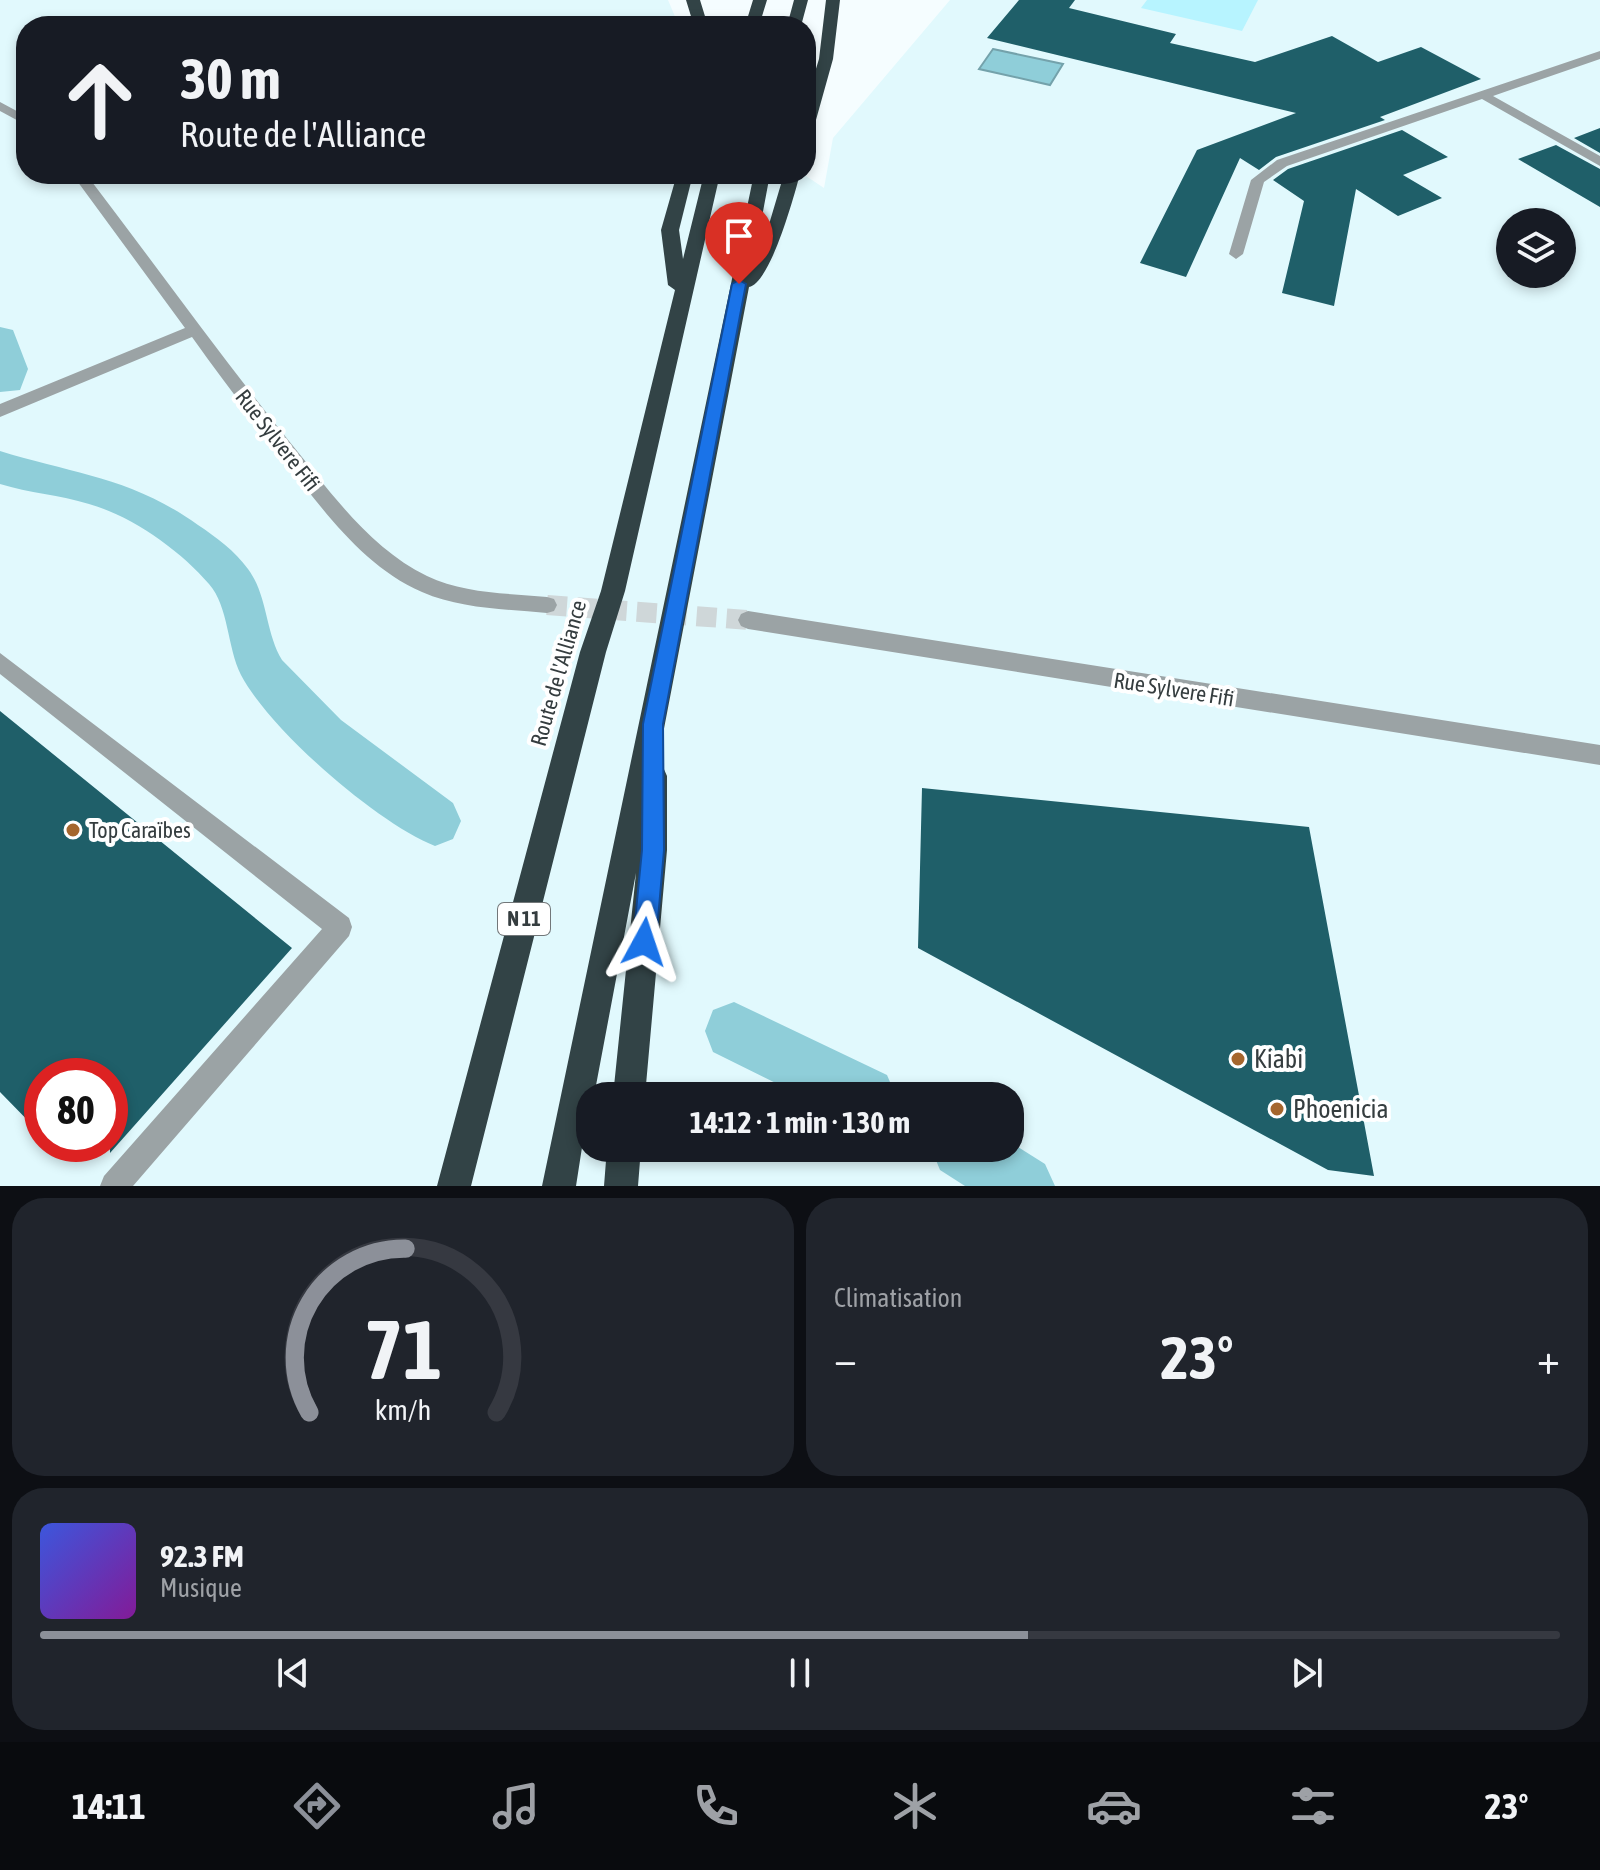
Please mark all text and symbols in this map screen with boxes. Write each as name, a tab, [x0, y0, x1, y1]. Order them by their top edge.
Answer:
text: 30 m	[180, 47, 281, 111]
icon: ahead	[48, 48, 152, 152]
text: Route de l'Alliance	[180, 113, 426, 155]
pin	[705, 202, 773, 284]
map controls	[1496, 208, 1576, 288]
button: layers	[1496, 208, 1576, 288]
icon: arrive	[717, 214, 761, 258]
street label: Rue Sylvere Fifi	[230, 384, 326, 496]
street label: Route de l'Alliance	[525, 597, 591, 749]
street label: Rue Sylvere Fifi	[1112, 667, 1236, 711]
place label: Top Caraïbes	[89, 817, 191, 843]
marker: Top Caraïbes	[64, 821, 82, 839]
position arrow	[602, 900, 686, 984]
road number: N 11	[498, 903, 550, 935]
place label: Kiabi	[1254, 1044, 1303, 1074]
marker: Kiabi	[1229, 1050, 1247, 1068]
speed limit sign: 80	[24, 1058, 128, 1162]
place label: Phoenicia	[1293, 1094, 1389, 1124]
marker: Phoenicia	[1268, 1100, 1286, 1118]
text: 14:12 · 1 min · 130 m	[690, 1105, 910, 1139]
text: Climatisation	[834, 1283, 962, 1313]
text: 71	[364, 1301, 442, 1397]
text: 23°	[1161, 1323, 1233, 1392]
text: −	[834, 1333, 857, 1383]
text: +	[1537, 1333, 1560, 1383]
text: km/h	[375, 1393, 431, 1426]
text: 92.3 FM	[160, 1539, 244, 1573]
text: Musique	[160, 1573, 242, 1603]
icon: previous	[271, 1651, 315, 1695]
icon: pause	[778, 1651, 822, 1695]
icon: next	[1285, 1651, 1329, 1695]
icon: directions	[289, 1778, 345, 1834]
icon: music	[488, 1778, 544, 1834]
icon: phone	[688, 1778, 744, 1834]
icon: climate	[887, 1778, 943, 1834]
icon: car	[1086, 1778, 1142, 1834]
icon: filters	[1285, 1778, 1341, 1834]
text: 14:11	[72, 1785, 146, 1827]
text: 23°	[1485, 1785, 1528, 1827]

